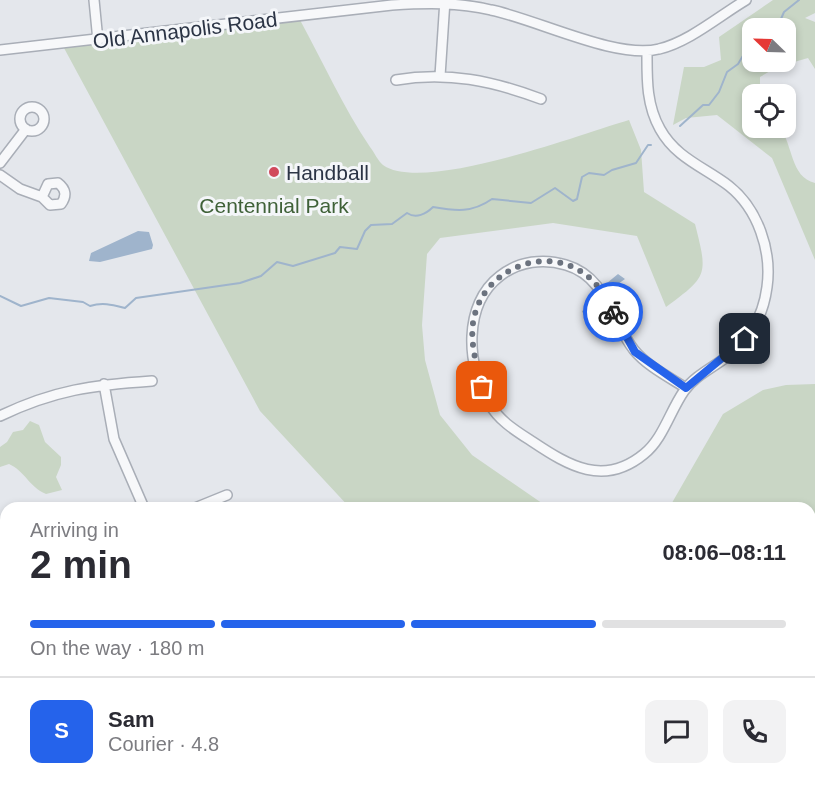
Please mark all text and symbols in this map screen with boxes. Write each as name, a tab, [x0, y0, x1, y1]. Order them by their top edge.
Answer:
street label: Old Annapolis Road	[91, 7, 279, 53]
north arrow	[742, 18, 796, 72]
map controls	[742, 18, 796, 138]
button: locate	[742, 84, 796, 138]
place label: Handball	[286, 161, 369, 184]
marker: Handball	[267, 165, 281, 179]
park label: Centennial Park	[199, 194, 349, 217]
courier	[583, 282, 643, 342]
icon: bike	[597, 296, 630, 329]
pin	[719, 313, 770, 364]
icon: home	[728, 322, 761, 355]
pin	[456, 361, 507, 412]
icon: bag	[465, 370, 498, 403]
text: Arriving in	[30, 519, 119, 541]
text: 08:06–08:11	[662, 540, 786, 565]
text: 2 min	[30, 543, 132, 586]
text: On the way · 180 m	[30, 637, 205, 659]
button: chat	[645, 700, 708, 763]
button: phone	[723, 700, 786, 763]
text: Sam	[108, 707, 154, 732]
text: S	[54, 718, 69, 743]
text: Courier · 4.8	[108, 733, 219, 755]

